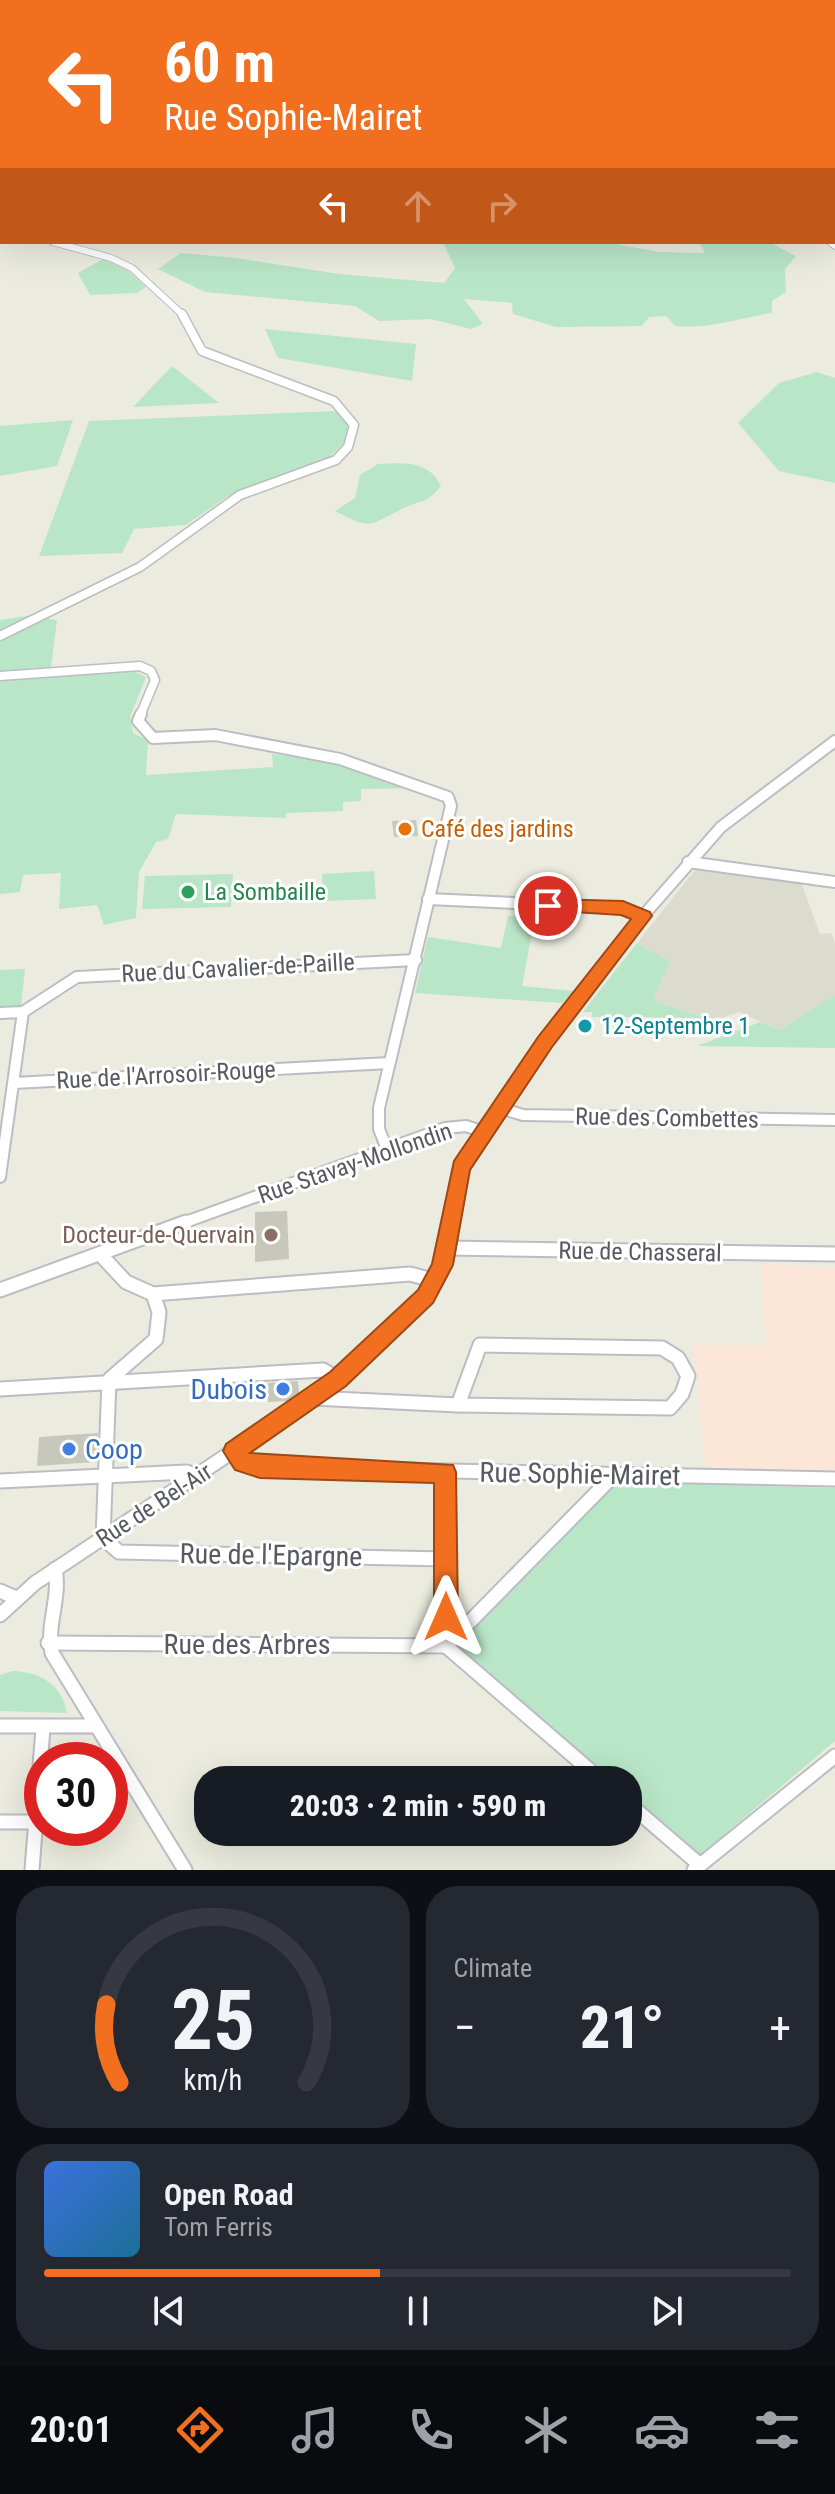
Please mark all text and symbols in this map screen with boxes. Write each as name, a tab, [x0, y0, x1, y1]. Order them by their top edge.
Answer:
text: 60 m	[164, 30, 275, 96]
icon: left	[32, 32, 136, 136]
text: Rue Sophie-Mairet	[164, 97, 422, 139]
icon: left	[312, 184, 356, 228]
icon: ahead	[396, 184, 440, 228]
icon: right	[480, 184, 524, 228]
place label: Café des jardins	[421, 815, 574, 843]
marker: Café des jardins	[396, 820, 414, 838]
pin	[514, 872, 582, 940]
place label: La Sombaille	[204, 878, 326, 906]
marker: La Sombaille	[179, 883, 197, 901]
icon: arrive	[526, 884, 570, 928]
street label: Rue du Cavalier-de-Paille	[121, 948, 355, 988]
place label: 12-Septembre 1	[601, 1012, 750, 1040]
marker: 12-Septembre 1	[576, 1017, 594, 1035]
street label: Rue de l'Arrosoir-Rouge	[56, 1055, 276, 1095]
street label: Rue des Combettes	[575, 1102, 759, 1134]
street label: Rue Stavay-Mollondin	[254, 1117, 456, 1209]
place label: Docteur-de-Quervain	[62, 1221, 255, 1249]
marker: Docteur-de-Quervain	[262, 1226, 280, 1244]
street label: Rue de Chasseral	[558, 1237, 722, 1267]
place label: Dubois	[190, 1373, 267, 1406]
marker: Dubois	[274, 1380, 292, 1398]
place label: Coop	[85, 1433, 143, 1466]
marker: Coop	[60, 1440, 78, 1458]
street label: Rue Sophie-Mairet	[479, 1456, 681, 1492]
street label: Rue de Bel-Air	[91, 1457, 217, 1553]
street label: Rue de l'Epargne	[179, 1537, 363, 1573]
position arrow	[404, 1575, 488, 1659]
street label: Rue des Arbres	[164, 1628, 330, 1661]
speed limit sign: 30	[24, 1742, 128, 1846]
text: 20:03 · 2 min · 590 m	[290, 1788, 546, 1823]
text: Climate	[454, 1953, 532, 1983]
text: 25	[171, 1972, 255, 2069]
text: 21°	[580, 1992, 665, 2063]
text: −	[454, 2002, 476, 2054]
text: +	[769, 2002, 791, 2054]
text: km/h	[183, 2063, 242, 2097]
text: Open Road	[164, 2177, 294, 2212]
text: Tom Ferris	[164, 2212, 273, 2242]
icon: previous	[147, 2289, 191, 2333]
icon: pause	[396, 2289, 440, 2333]
icon: next	[645, 2289, 689, 2333]
icon: directions	[172, 2402, 228, 2458]
icon: music	[287, 2402, 343, 2458]
icon: phone	[403, 2402, 459, 2458]
icon: climate	[518, 2402, 574, 2458]
icon: car	[634, 2402, 690, 2458]
icon: filters	[749, 2402, 805, 2458]
text: 20:01	[30, 2409, 112, 2451]

